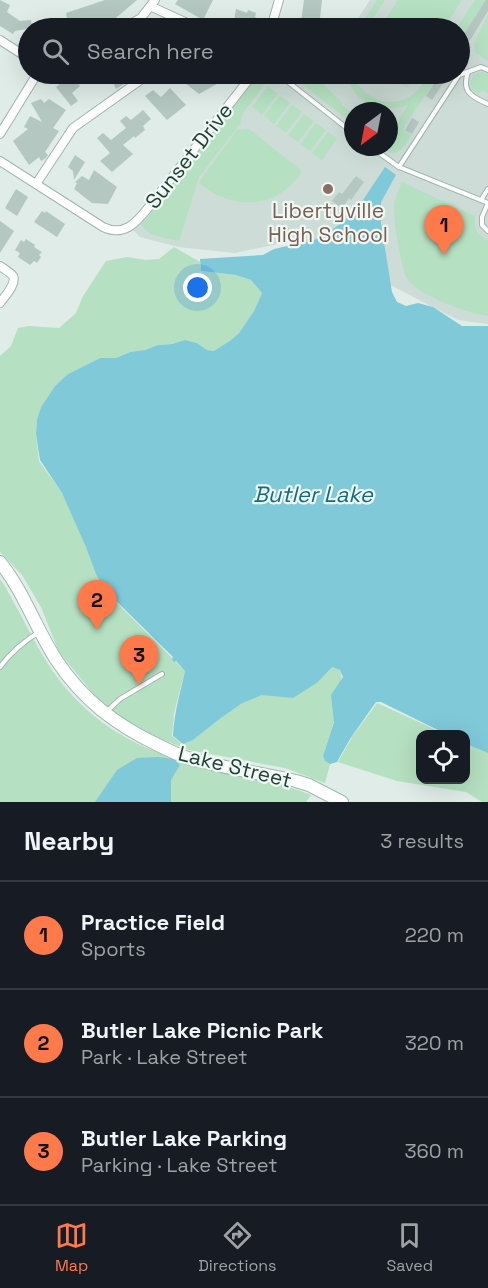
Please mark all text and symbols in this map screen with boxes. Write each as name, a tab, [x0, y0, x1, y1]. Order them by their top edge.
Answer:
search box	[18, 18, 470, 84]
icon: search	[39, 35, 72, 68]
text: Search here	[87, 37, 214, 65]
street label: Sunset Drive	[139, 97, 238, 214]
north arrow	[344, 102, 398, 156]
marker: Libertyville High School	[321, 182, 335, 196]
place label: Libertyville High School	[268, 197, 388, 248]
pin: 1	[424, 206, 464, 255]
your location	[183, 273, 212, 302]
water label: Butler Lake	[253, 480, 374, 508]
pin: 2	[78, 580, 116, 630]
pin: 3	[120, 636, 158, 685]
map controls	[416, 730, 470, 784]
button: locate	[416, 730, 470, 784]
street label: Lake Street	[175, 739, 295, 794]
text: Nearby	[24, 824, 114, 858]
text: 3 results	[380, 828, 464, 854]
text: Practice Field	[81, 908, 225, 936]
text: 1	[39, 922, 48, 948]
text: 220 m	[405, 922, 464, 948]
text: Sports	[81, 936, 146, 962]
text: Butler Lake Picnic Park	[81, 1016, 324, 1044]
text: 2	[38, 1030, 49, 1056]
text: 320 m	[405, 1030, 464, 1056]
text: Park · Lake Street	[81, 1044, 247, 1070]
text: Butler Lake Parking	[81, 1124, 287, 1152]
text: 3	[37, 1138, 50, 1164]
text: 360 m	[405, 1138, 464, 1164]
text: Parking · Lake Street	[81, 1152, 277, 1178]
tab: Map	[55, 1219, 88, 1276]
tab: Directions	[198, 1219, 277, 1276]
tab: Saved	[386, 1219, 433, 1276]

